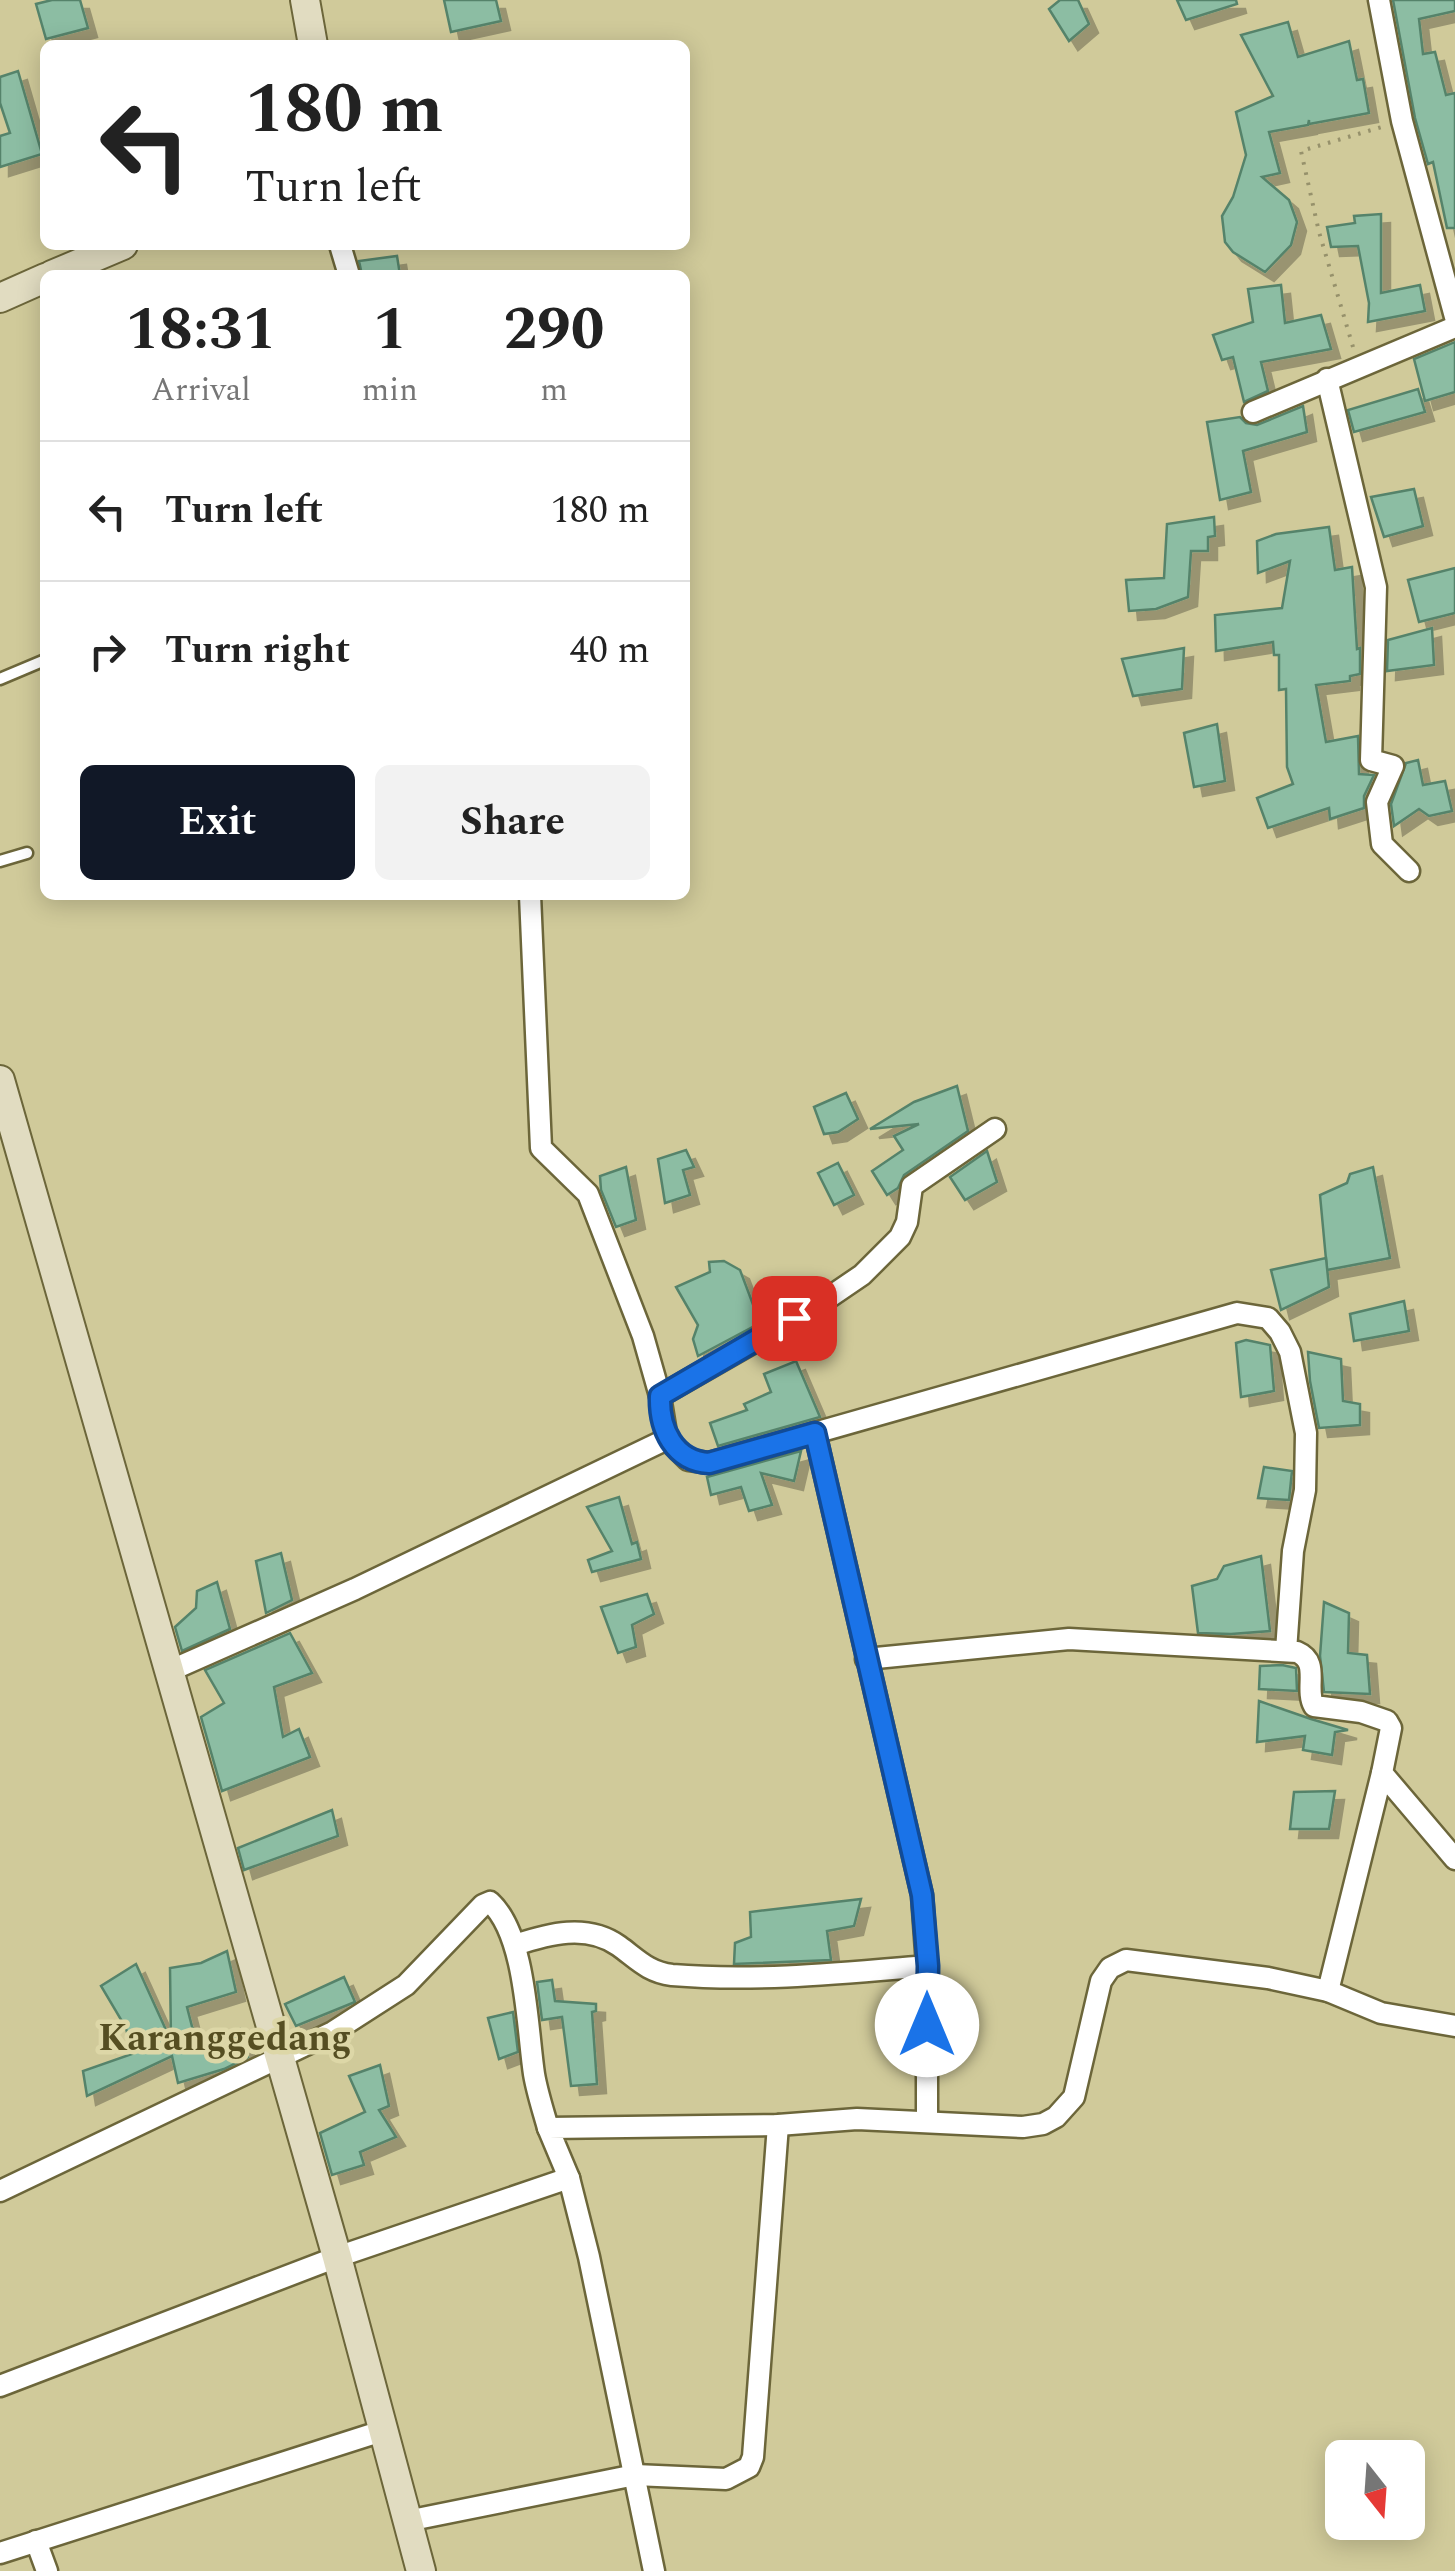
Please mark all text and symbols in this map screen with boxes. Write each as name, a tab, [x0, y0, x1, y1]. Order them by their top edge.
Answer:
text: 180 m	[245, 57, 443, 163]
icon: left	[80, 80, 210, 210]
text: Turn left	[245, 153, 422, 222]
text: 18:31	[126, 284, 276, 376]
text: 1	[373, 284, 407, 376]
text: 290	[503, 284, 604, 376]
text: Arrival	[151, 366, 251, 415]
text: min	[362, 366, 418, 415]
text: m	[540, 366, 568, 415]
text: Turn left	[165, 482, 323, 540]
text: 180 m	[551, 482, 650, 540]
icon: left	[80, 484, 135, 539]
text: Turn right	[165, 622, 350, 680]
text: 40 m	[570, 622, 650, 680]
icon: right	[80, 624, 135, 679]
button: Exit	[80, 765, 355, 880]
button: Share	[375, 765, 650, 880]
pin	[752, 1276, 837, 1361]
icon: arrive	[767, 1291, 822, 1346]
position arrow	[875, 1973, 979, 2077]
district label: Karanggedang	[98, 2010, 352, 2068]
north arrow	[1325, 2440, 1425, 2540]
map controls	[1325, 2440, 1425, 2540]

